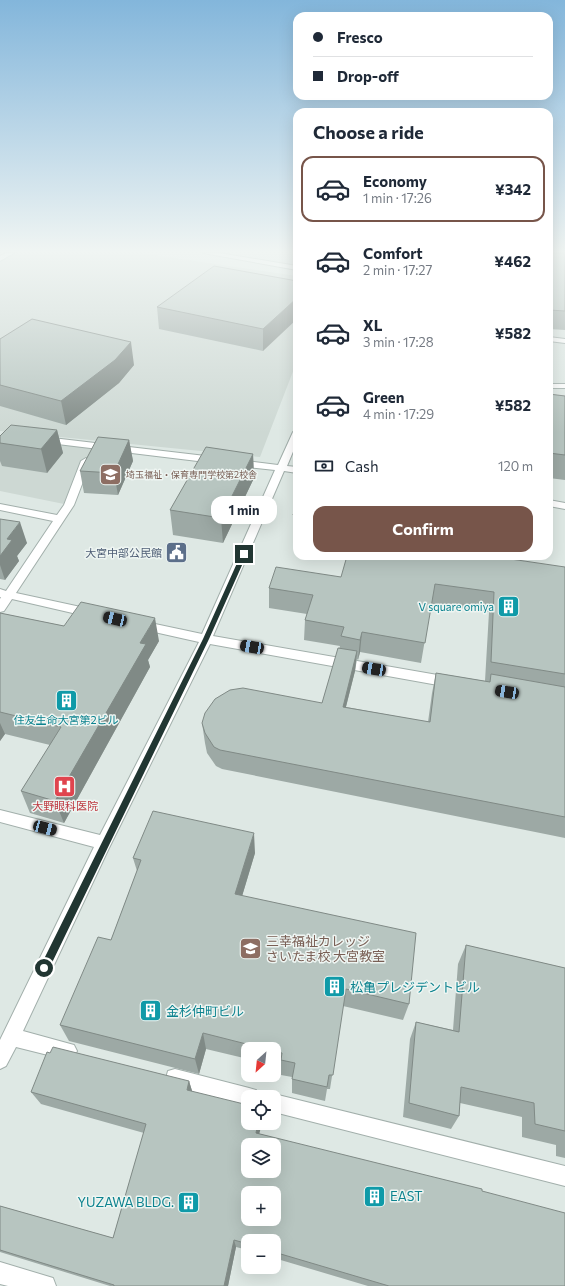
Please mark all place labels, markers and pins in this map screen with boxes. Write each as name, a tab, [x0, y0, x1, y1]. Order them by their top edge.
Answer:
school or university icon: 埼玉福祉・保育専門学校第2校舎	[97, 462, 123, 488]
place label: 埼玉福祉・保育専門学校第2校舎	[126, 469, 257, 480]
public building icon: 大宮中部公民館	[164, 540, 190, 566]
place label: 大宮中部公民館	[85, 546, 162, 559]
building icon: V square omiya	[496, 594, 522, 620]
place label: V square omiya	[419, 600, 494, 613]
building icon: 住友生命大宮第2ビル	[53, 687, 79, 713]
place label: 住友生命大宮第2ビル	[13, 713, 119, 726]
hospital icon: 大野眼科医院	[52, 773, 78, 799]
place label: 大野眼科医院	[32, 799, 98, 812]
place label: 三幸福祉カレッジ さいたま校 大宮教室	[266, 933, 385, 964]
school or university icon: 三幸福祉カレッジ さいたま校 大宮教室	[237, 935, 263, 961]
building icon: 松亀プレジデントビル	[321, 974, 347, 1000]
place label: 松亀プレジデントビル	[350, 979, 480, 995]
building icon: 金杉仲町ビル	[137, 998, 163, 1024]
place label: 金杉仲町ビル	[166, 1003, 244, 1019]
building icon: EAST	[361, 1183, 387, 1209]
place label: EAST	[390, 1188, 422, 1204]
building icon: YUZAWA BLDG.	[176, 1189, 202, 1215]
place label: YUZAWA BLDG.	[77, 1194, 174, 1210]

